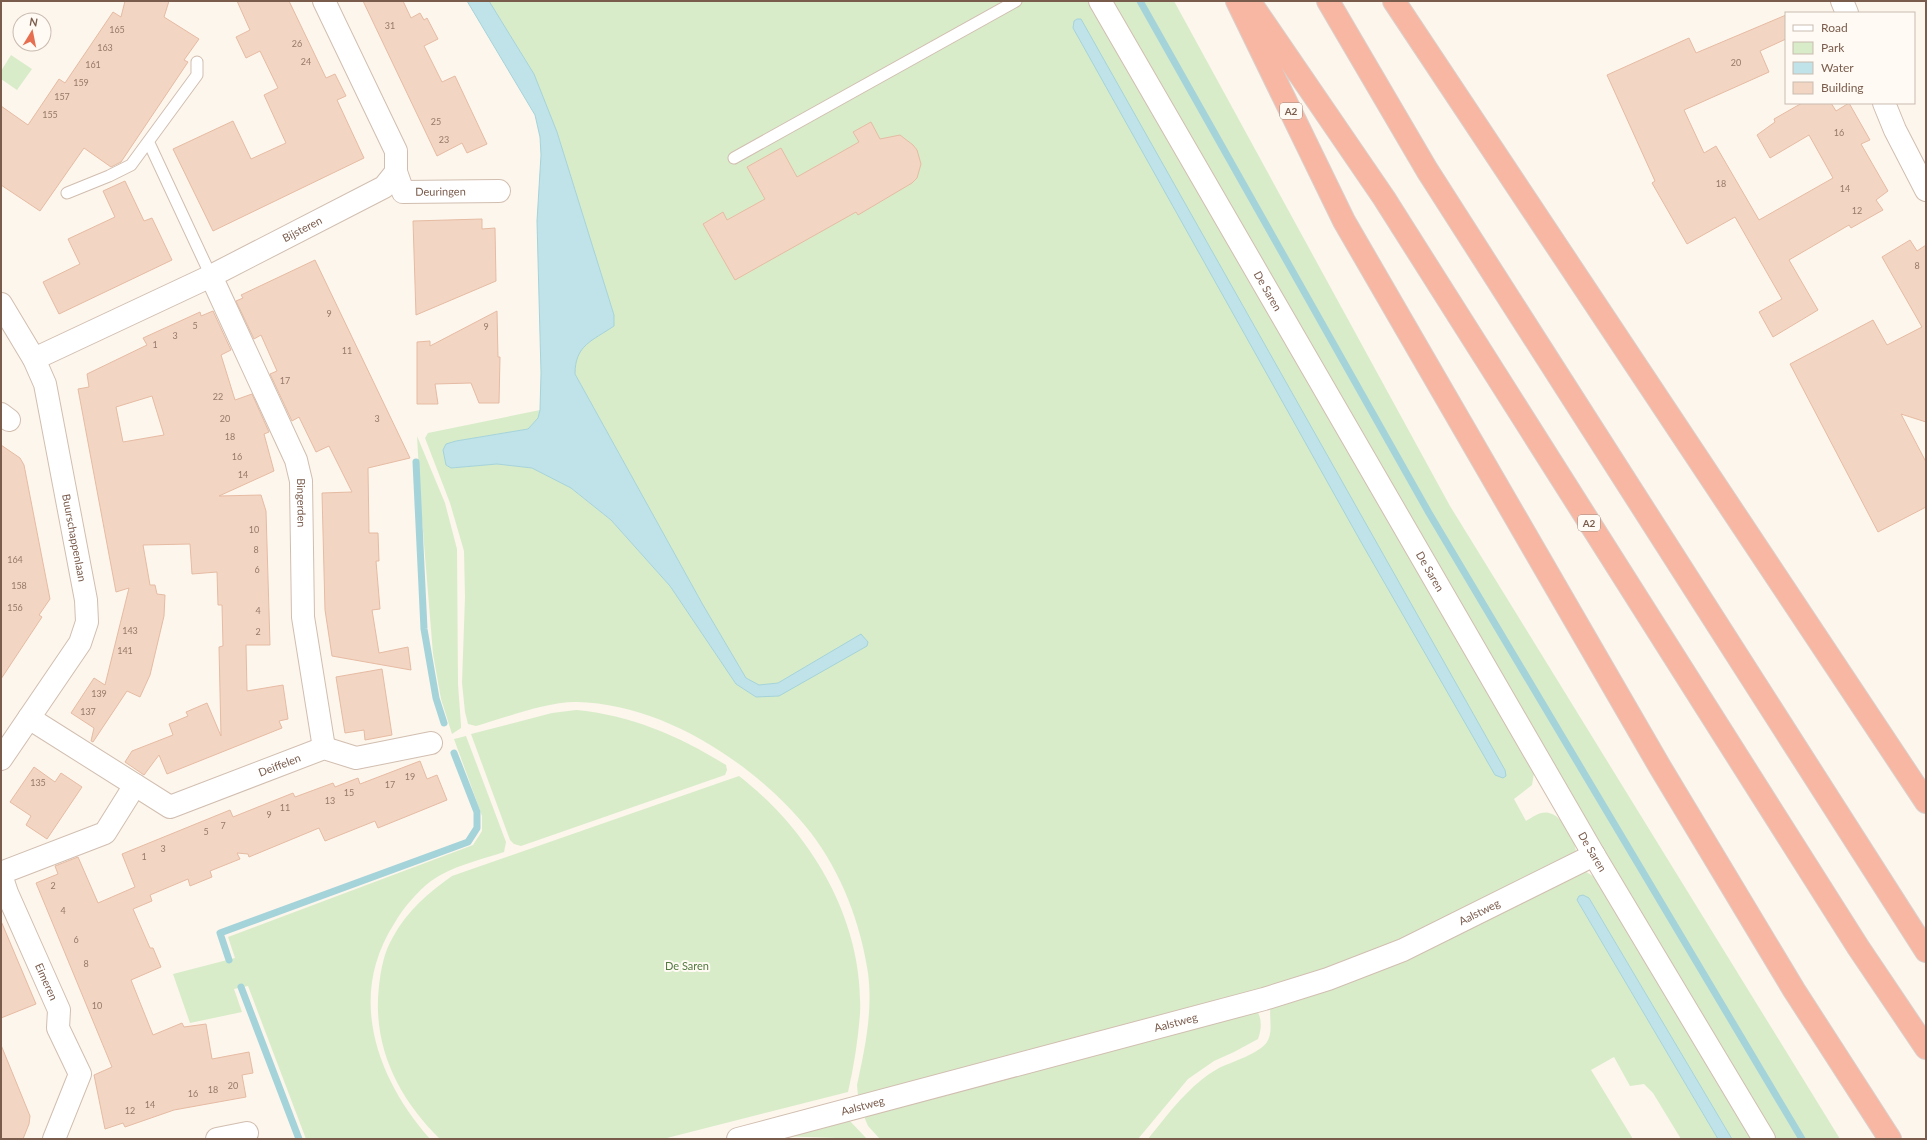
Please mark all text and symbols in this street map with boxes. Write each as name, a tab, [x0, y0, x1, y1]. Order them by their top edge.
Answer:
north arrow	[12, 12, 52, 52]
legend	[1785, 12, 1915, 104]
text: N	[29, 15, 39, 29]
house number: 31	[385, 20, 395, 31]
text: Road	[1821, 20, 1848, 35]
house number: 165	[109, 24, 125, 35]
house number: 26	[292, 38, 302, 49]
text: Park	[1821, 40, 1845, 55]
house number: 163	[97, 42, 113, 53]
house number: 24	[301, 56, 311, 67]
house number: 20	[1731, 57, 1741, 68]
house number: 161	[85, 59, 101, 70]
text: Water	[1821, 60, 1854, 75]
house number: 159	[73, 77, 89, 88]
text: Building	[1821, 80, 1864, 95]
house number: 157	[54, 91, 70, 102]
road number: A2	[1280, 103, 1302, 119]
house number: 155	[42, 109, 58, 120]
house number: 25	[431, 116, 441, 127]
house number: 16	[1834, 127, 1844, 138]
house number: 23	[439, 134, 449, 145]
house number: 18	[1716, 178, 1726, 189]
house number: 14	[1840, 183, 1850, 194]
street label: Deuringen	[415, 184, 466, 198]
house number: 12	[1852, 205, 1862, 216]
street label: Bijsteren	[280, 213, 324, 244]
house number: 8	[1914, 260, 1920, 271]
street label: De Saren	[1252, 268, 1285, 313]
house number: 9	[326, 308, 332, 319]
house number: 5	[192, 320, 198, 331]
house number: 9	[483, 321, 489, 332]
house number: 3	[172, 330, 178, 341]
house number: 1	[152, 339, 158, 350]
house number: 11	[342, 345, 352, 356]
house number: 17	[280, 375, 290, 386]
house number: 22	[213, 391, 223, 402]
house number: 20	[220, 413, 230, 424]
house number: 3	[374, 413, 380, 424]
house number: 18	[225, 431, 235, 442]
house number: 16	[232, 451, 242, 462]
house number: 14	[238, 469, 248, 480]
street label: Bingerden	[295, 478, 309, 527]
street label: Buurschappenlaan	[60, 493, 89, 583]
road number: A2	[1578, 515, 1600, 531]
house number: 10	[249, 524, 259, 535]
house number: 8	[253, 544, 259, 555]
street label: De Saren	[1414, 549, 1447, 593]
house number: 164	[7, 554, 23, 565]
house number: 6	[254, 564, 260, 575]
house number: 158	[11, 580, 27, 591]
house number: 156	[7, 602, 23, 613]
house number: 4	[255, 605, 261, 616]
house number: 143	[122, 625, 138, 636]
house number: 2	[255, 626, 261, 637]
house number: 141	[117, 645, 133, 656]
house number: 139	[91, 688, 107, 699]
house number: 137	[80, 706, 96, 717]
street label: Deiffelen	[256, 751, 302, 779]
house number: 19	[405, 771, 415, 782]
house number: 135	[30, 777, 46, 788]
house number: 17	[385, 779, 395, 790]
house number: 15	[344, 787, 354, 798]
house number: 13	[325, 795, 335, 806]
house number: 11	[280, 802, 290, 813]
house number: 9	[266, 809, 272, 820]
house number: 7	[220, 820, 226, 831]
house number: 5	[203, 826, 209, 837]
street label: De Saren	[1576, 829, 1609, 874]
house number: 3	[160, 843, 166, 854]
house number: 1	[141, 851, 147, 862]
house number: 2	[50, 880, 56, 891]
street label: Aalstweg	[1456, 896, 1502, 927]
house number: 4	[60, 905, 66, 916]
house number: 6	[73, 934, 79, 945]
house number: 8	[83, 958, 89, 969]
park label: De Saren	[665, 959, 709, 972]
street label: Eimeren	[33, 961, 61, 1002]
house number: 10	[92, 1000, 102, 1011]
street label: Aalstweg	[1153, 1010, 1199, 1034]
house number: 20	[228, 1080, 238, 1091]
house number: 18	[208, 1084, 218, 1095]
house number: 16	[188, 1088, 198, 1099]
street label: Aalstweg	[839, 1093, 886, 1117]
house number: 14	[145, 1099, 155, 1110]
house number: 12	[125, 1105, 135, 1116]

